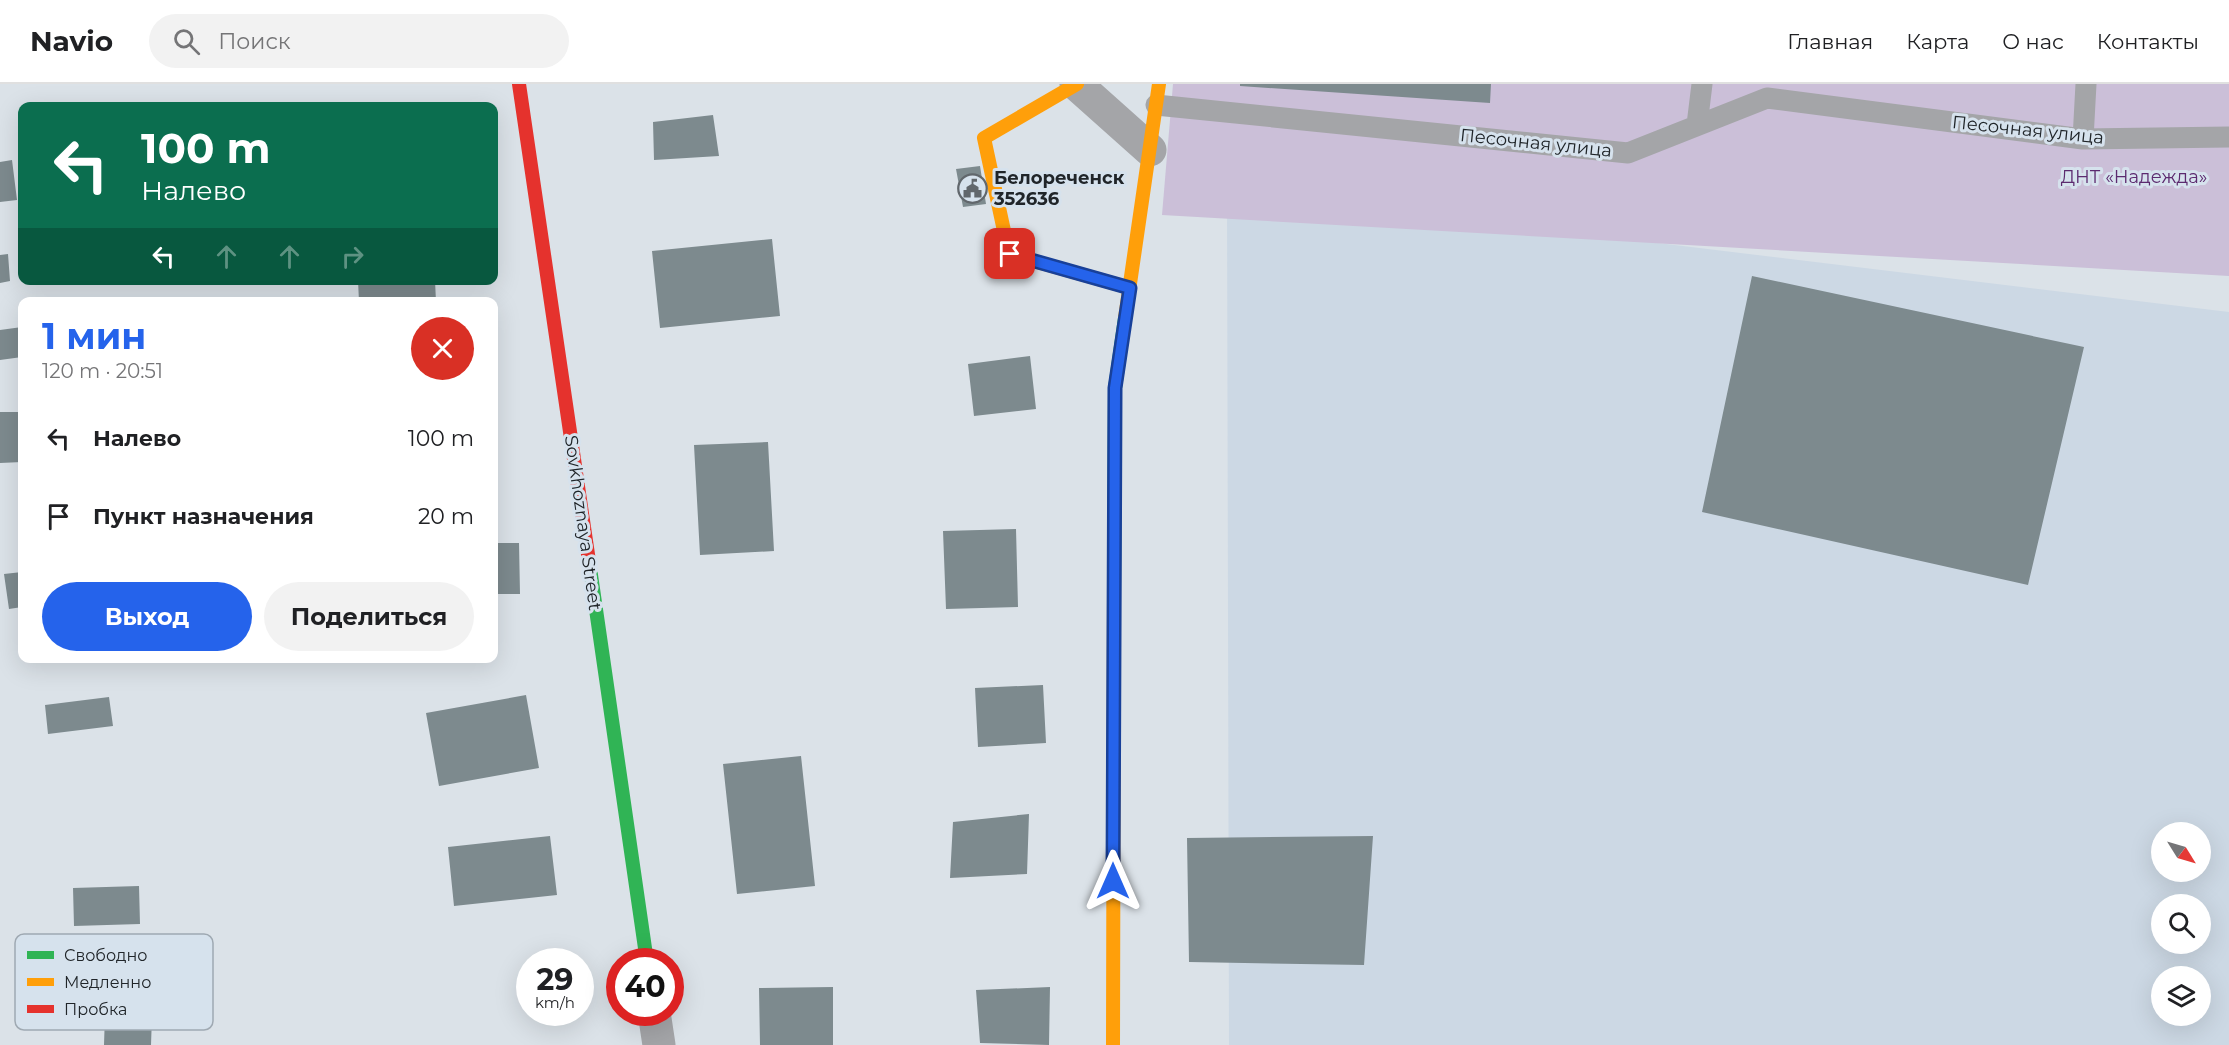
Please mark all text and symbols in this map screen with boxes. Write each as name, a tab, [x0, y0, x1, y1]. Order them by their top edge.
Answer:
search box	[149, 14, 569, 68]
text: Navio	[30, 24, 113, 58]
icon: search	[170, 25, 203, 58]
text: Поиск	[218, 28, 291, 55]
text: Главная	[1787, 29, 1873, 54]
text: Карта	[1906, 29, 1969, 54]
text: О нас	[2002, 29, 2064, 54]
text: Контакты	[2097, 29, 2199, 54]
street label: Песочная улица	[1951, 111, 2105, 149]
text: 100 m	[141, 122, 270, 174]
street label: Песочная улица	[1459, 124, 1613, 162]
icon: left	[42, 126, 120, 204]
park label: ДНТ «Надежда»	[2061, 166, 2207, 188]
place label: Белореченск 352636	[993, 167, 1125, 210]
public building icon: Белореченск 352636	[957, 172, 989, 204]
text: Налево	[141, 174, 246, 207]
pin	[984, 228, 1035, 279]
icon: arrive	[993, 237, 1026, 270]
icon: left	[147, 240, 180, 273]
icon: ahead	[210, 240, 243, 273]
icon: ahead	[273, 240, 306, 273]
icon: right	[336, 240, 369, 273]
text: 1 мин	[42, 314, 146, 358]
button: close	[411, 317, 474, 380]
text: 120 m · 20:51	[42, 359, 163, 383]
icon: left	[42, 422, 75, 455]
text: Налево	[93, 425, 181, 452]
text: 100 m	[408, 425, 474, 452]
street label: Sovkhoznaya Street	[560, 434, 606, 612]
icon: arrive	[42, 500, 75, 533]
text: Пункт назначения	[93, 503, 314, 530]
text: 20 m	[418, 503, 474, 530]
button: Выход	[42, 582, 252, 651]
button: Поделиться	[264, 582, 474, 651]
north arrow	[2151, 822, 2211, 882]
map controls	[2151, 822, 2211, 1026]
position arrow	[1081, 849, 1145, 913]
button: search	[2151, 894, 2211, 954]
legend	[15, 934, 213, 1030]
text: Свободно	[64, 946, 147, 965]
speed limit sign: 40	[606, 948, 684, 1026]
text: 29	[537, 961, 573, 998]
button: layers	[2151, 966, 2211, 1026]
text: Медленно	[64, 973, 151, 992]
text: km/h	[535, 993, 575, 1012]
text: Пробка	[64, 1000, 127, 1019]

